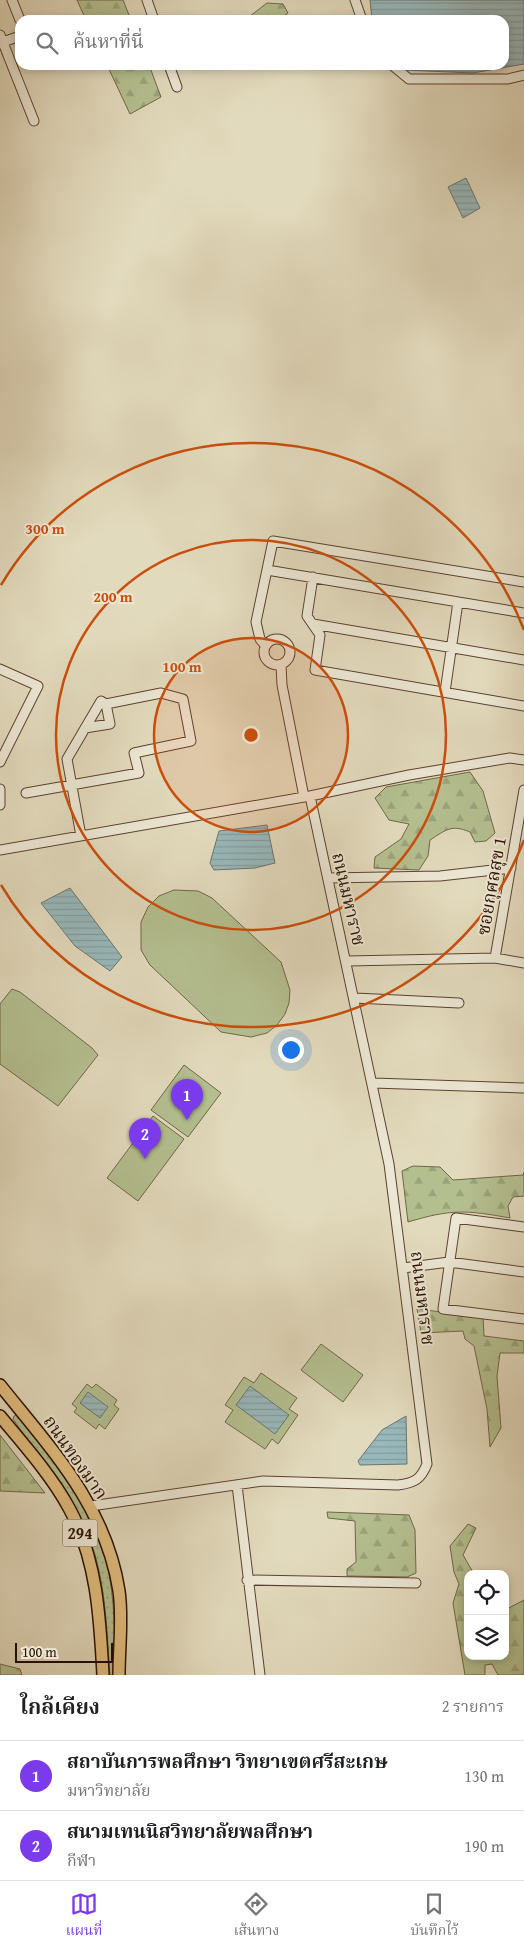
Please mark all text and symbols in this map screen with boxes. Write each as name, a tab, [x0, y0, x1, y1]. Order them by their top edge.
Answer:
search box	[15, 15, 509, 70]
text: ค้นหาที่นี่	[73, 27, 144, 55]
icon: search	[33, 29, 61, 57]
text: 300 m	[25, 518, 65, 539]
text: 200 m	[93, 586, 133, 607]
text: 100 m	[162, 656, 202, 677]
centre of rings	[242, 726, 260, 744]
street label: ซอยกุศลสุข 1	[469, 835, 513, 937]
street label: ถนนมหาราช	[325, 850, 373, 948]
your location	[278, 1037, 304, 1063]
pin: 1	[171, 1079, 203, 1120]
pin: 2	[129, 1118, 161, 1159]
street label: ถนนมหาราช	[404, 1249, 442, 1347]
street label: ถนนทองมาก	[37, 1409, 115, 1505]
road number: 294	[62, 1520, 98, 1546]
map controls	[464, 1570, 509, 1660]
button: locate	[464, 1570, 509, 1615]
button: layers	[464, 1615, 509, 1660]
scale bar	[15, 1640, 112, 1663]
text: 100 m	[22, 1642, 57, 1662]
text: ใกล้เคียง	[20, 1691, 100, 1722]
text: 2 รายการ	[442, 1694, 504, 1718]
text: สถาบันการพลศึกษา วิทยาเขตศรีสะเกษ	[67, 1747, 388, 1775]
text: 1	[32, 1764, 40, 1788]
text: 130 m	[464, 1764, 504, 1788]
text: มหาวิทยาลัย	[67, 1778, 151, 1802]
text: สนามเทนนิสวิทยาลัยพลศึกษา	[67, 1817, 313, 1845]
text: 2	[32, 1834, 40, 1858]
text: 190 m	[464, 1834, 504, 1858]
text: กีฬา	[67, 1848, 96, 1872]
tab: แผนที่	[66, 1890, 102, 1942]
tab: เส้นทาง	[234, 1890, 279, 1942]
tab: บันทึกไว้	[411, 1890, 458, 1942]

